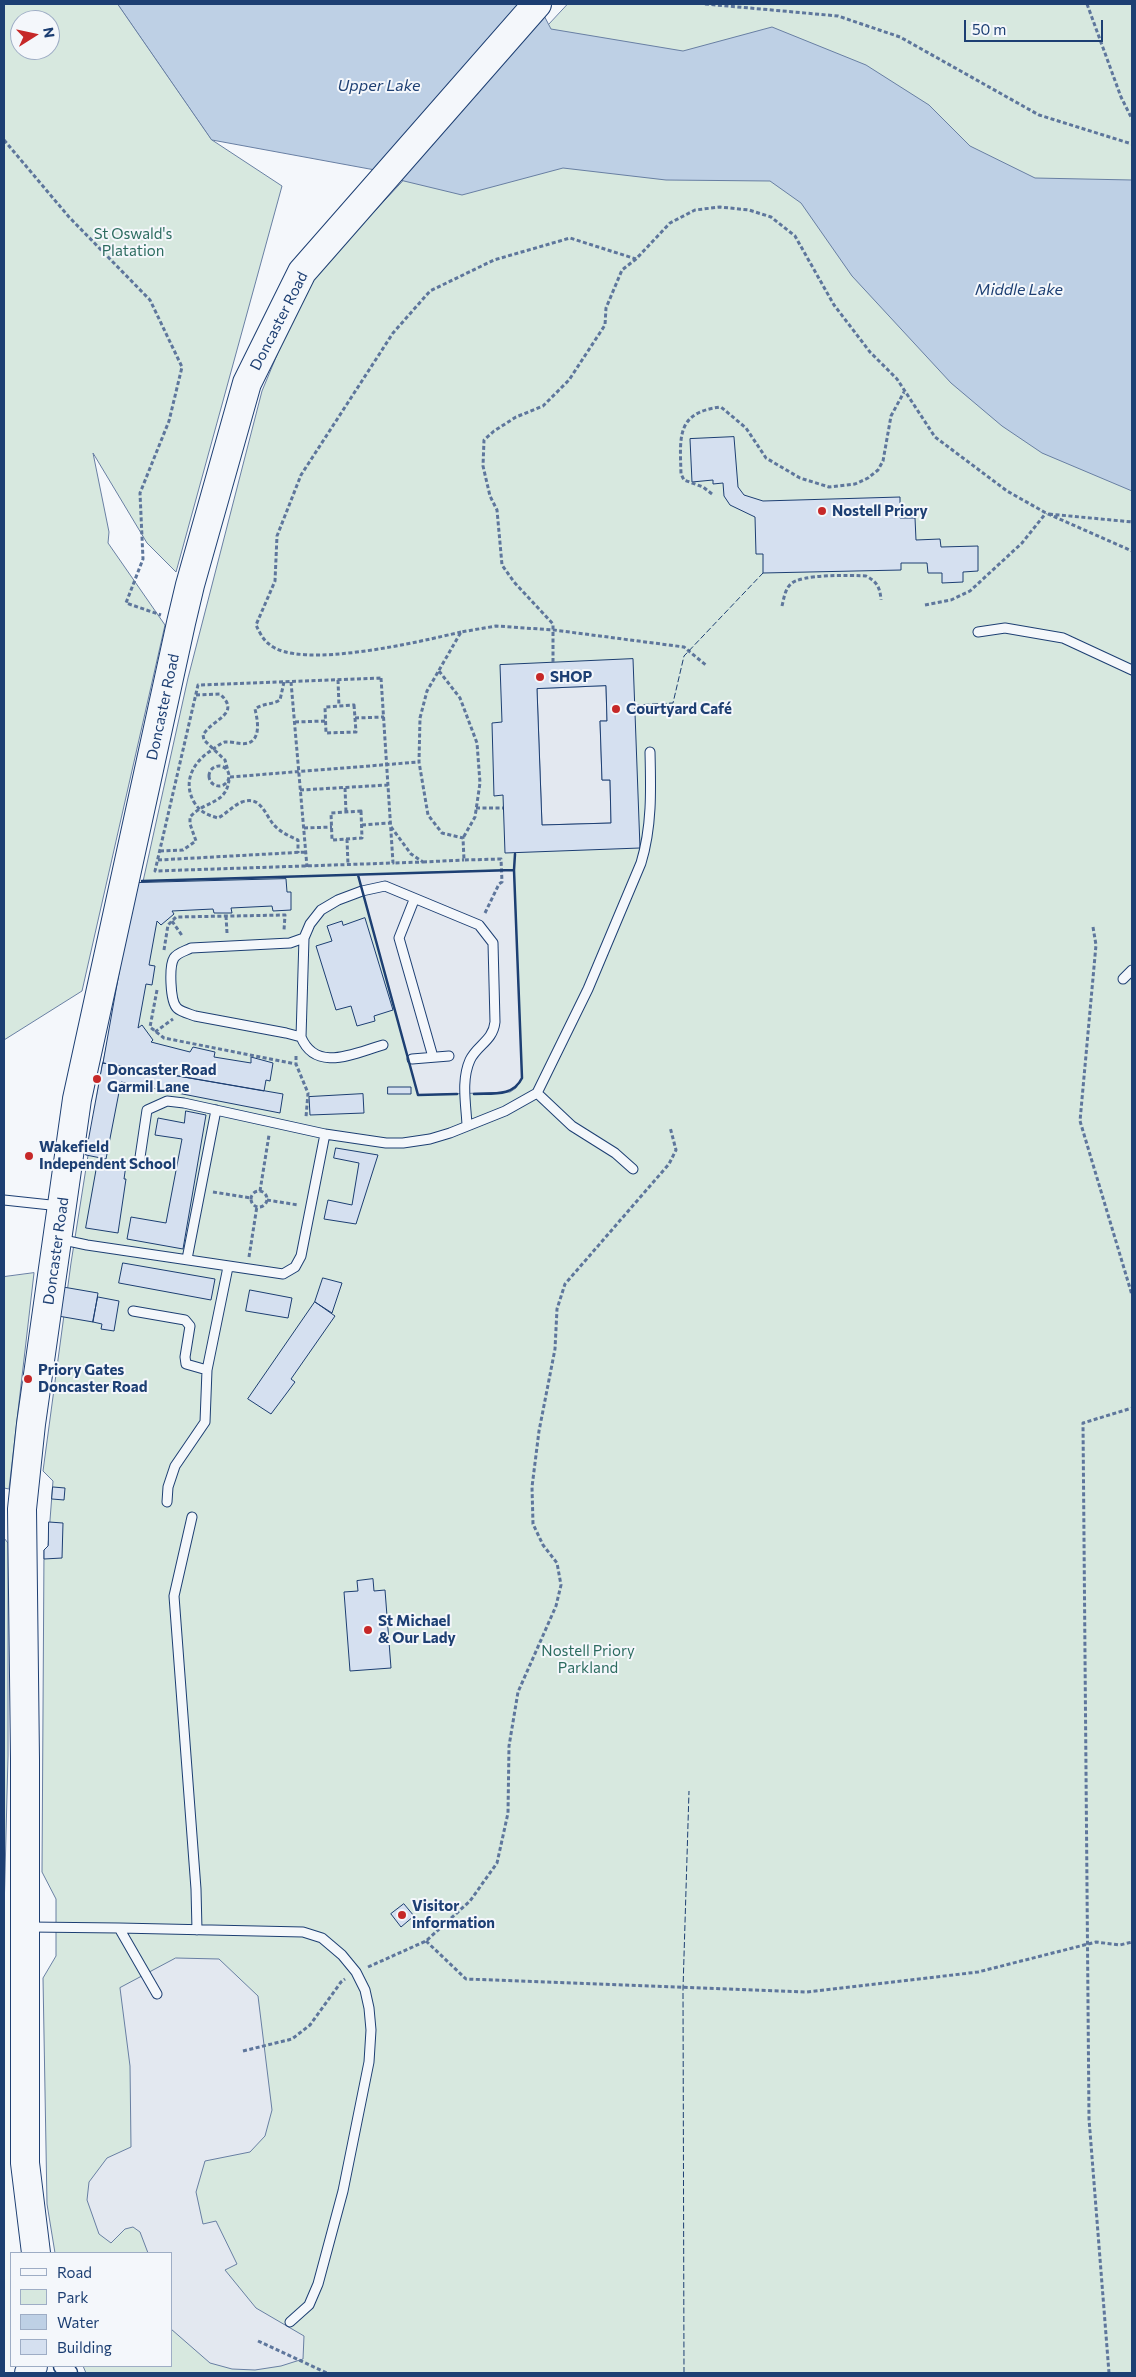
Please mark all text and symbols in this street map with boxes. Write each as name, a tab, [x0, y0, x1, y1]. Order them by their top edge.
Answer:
north arrow	[10, 10, 60, 60]
scale bar	[966, 10, 1105, 42]
text: 50 m	[972, 20, 1006, 38]
text: N	[40, 26, 59, 39]
water label: Upper Lake	[338, 76, 420, 96]
park label: St Oswald's Platation	[94, 225, 172, 260]
street label: Doncaster Road	[246, 269, 312, 373]
water label: Middle Lake	[975, 280, 1063, 300]
place label: Nostell Priory	[832, 502, 928, 520]
marker: Nostell Priory	[816, 505, 828, 517]
street label: Doncaster Road	[143, 652, 183, 762]
place label: SHOP	[550, 668, 592, 686]
marker: SHOP	[534, 671, 546, 683]
place label: Courtyard Café	[626, 700, 732, 718]
marker: Courtyard Café	[610, 703, 622, 715]
place label: Doncaster Road Garmil Lane	[107, 1061, 216, 1096]
marker: Doncaster Road Garmil Lane	[91, 1073, 103, 1085]
place label: Wakefield Independent School	[39, 1138, 176, 1173]
marker: Wakefield Independent School	[23, 1150, 35, 1162]
street label: Doncaster Road	[40, 1196, 72, 1306]
place label: Priory Gates Doncaster Road	[38, 1361, 147, 1396]
marker: Priory Gates Doncaster Road	[22, 1373, 34, 1385]
place label: St Michael & Our Lady	[378, 1612, 456, 1647]
marker: St Michael & Our Lady	[362, 1624, 374, 1636]
park label: Nostell Priory Parkland	[541, 1642, 635, 1677]
place label: Visitor information	[412, 1897, 495, 1932]
marker: Visitor information	[396, 1909, 408, 1921]
legend	[10, 2252, 172, 2367]
text: Road	[57, 2263, 92, 2281]
text: Park	[57, 2288, 88, 2306]
text: Water	[57, 2313, 99, 2331]
text: Building	[57, 2338, 112, 2356]

